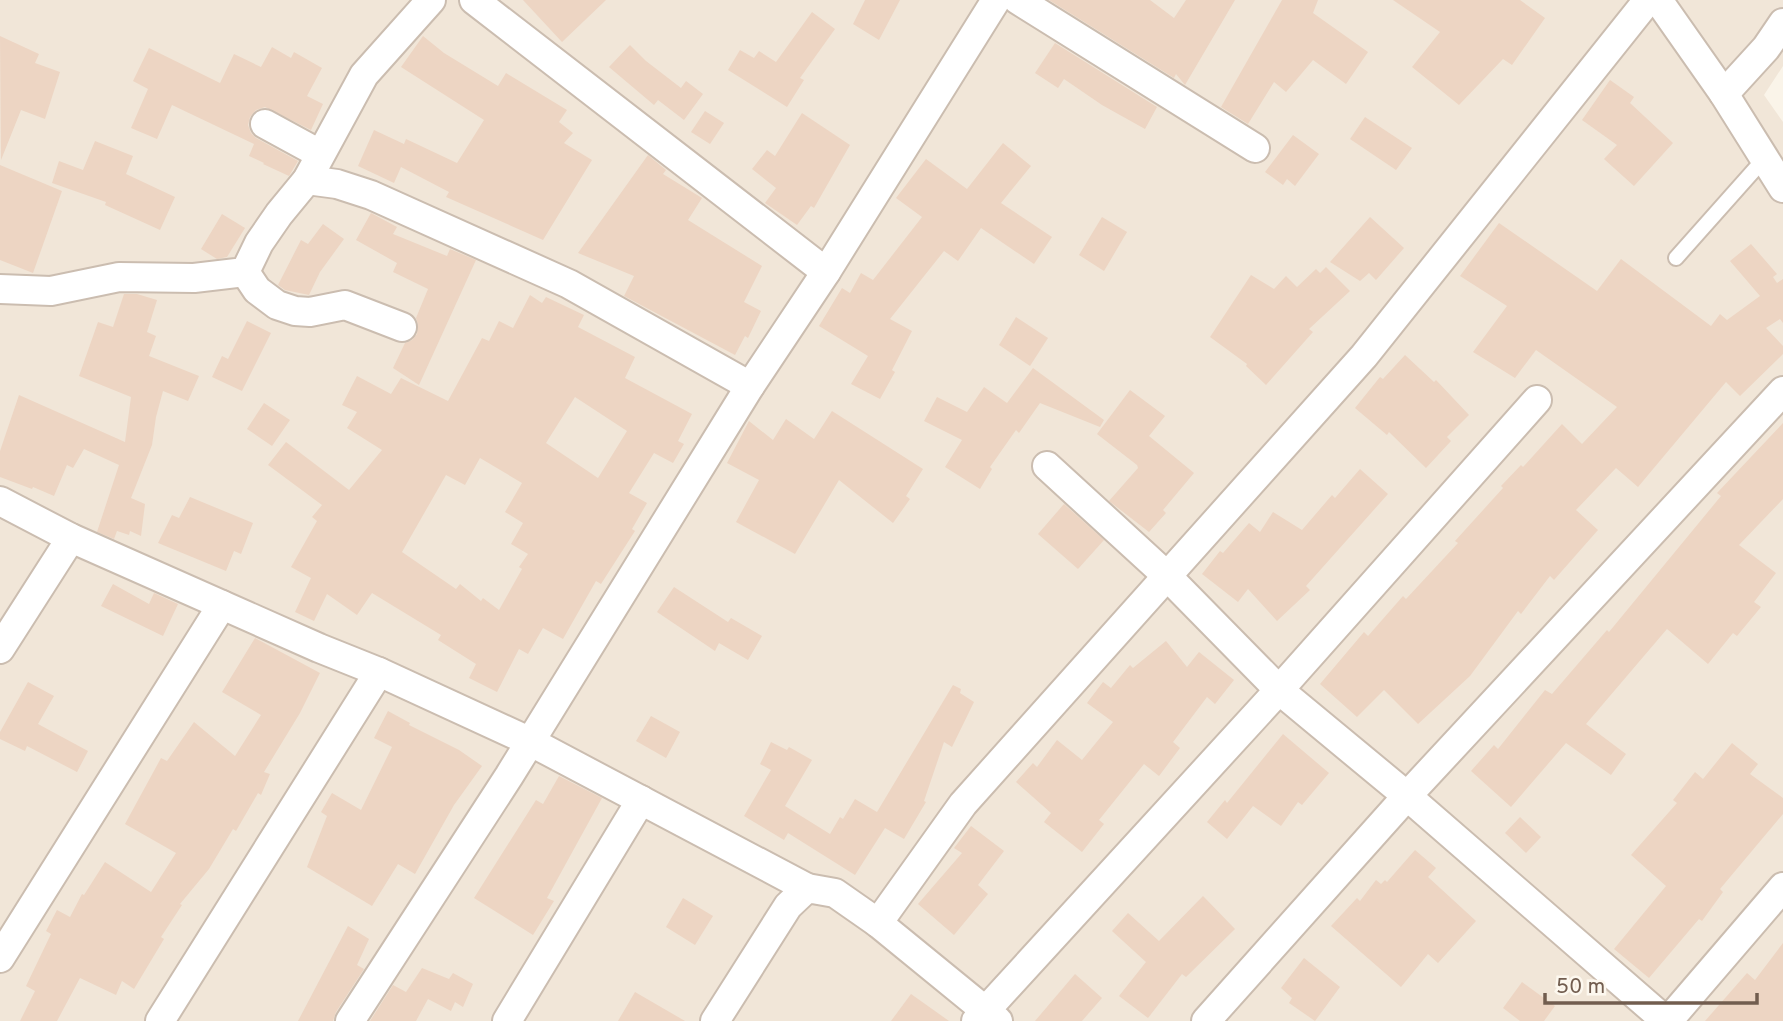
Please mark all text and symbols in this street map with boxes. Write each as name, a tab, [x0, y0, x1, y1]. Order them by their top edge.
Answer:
scale bar	[1545, 962, 1757, 1006]
text: 50 m	[1556, 974, 1605, 1001]

